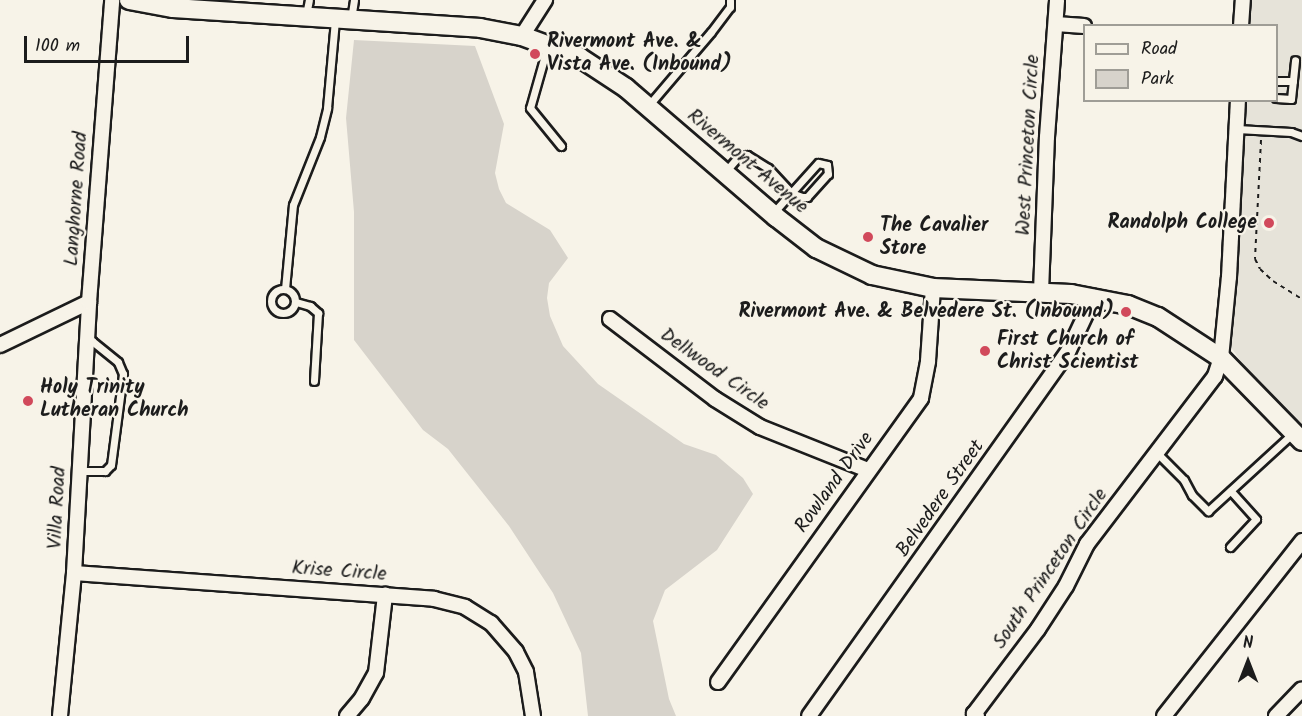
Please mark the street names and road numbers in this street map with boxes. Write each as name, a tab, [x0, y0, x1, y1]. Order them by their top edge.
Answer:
street label: West Princeton Circle	[1012, 54, 1046, 236]
street label: Rivermont Avenue	[682, 104, 812, 220]
street label: Langhorne Road	[60, 131, 94, 267]
street label: Dellwood Circle	[655, 324, 773, 416]
street label: Rowland Drive	[790, 428, 880, 538]
street label: Belvedere Street	[892, 436, 990, 562]
street label: Villa Road	[44, 466, 72, 550]
street label: South Princeton Circle	[988, 484, 1114, 654]
street label: Krise Circle	[291, 557, 387, 587]

